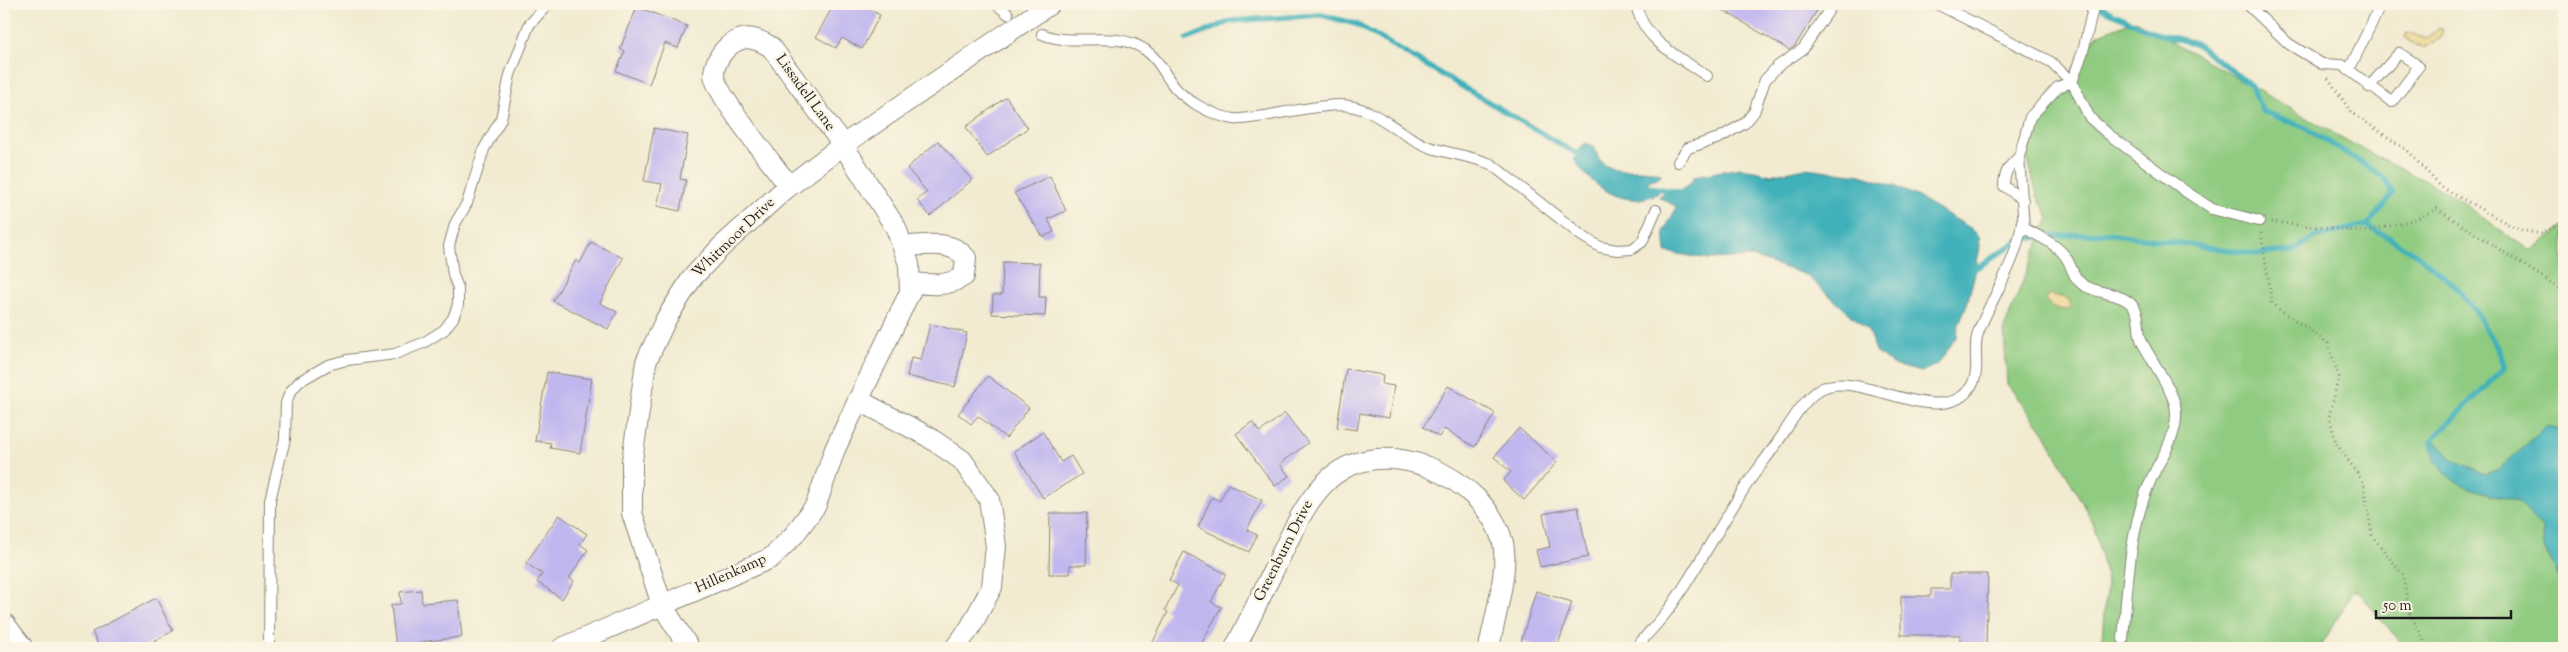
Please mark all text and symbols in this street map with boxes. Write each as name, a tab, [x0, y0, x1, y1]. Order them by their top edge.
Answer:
street label: Lissadell Lane	[770, 50, 840, 136]
street label: Whitmoor Drive	[688, 193, 780, 283]
street label: Greenburn Drive	[1249, 497, 1319, 605]
street label: Hillenkamp	[692, 549, 770, 599]
scale bar	[2376, 587, 2510, 619]
text: 50 m	[2382, 596, 2412, 617]

